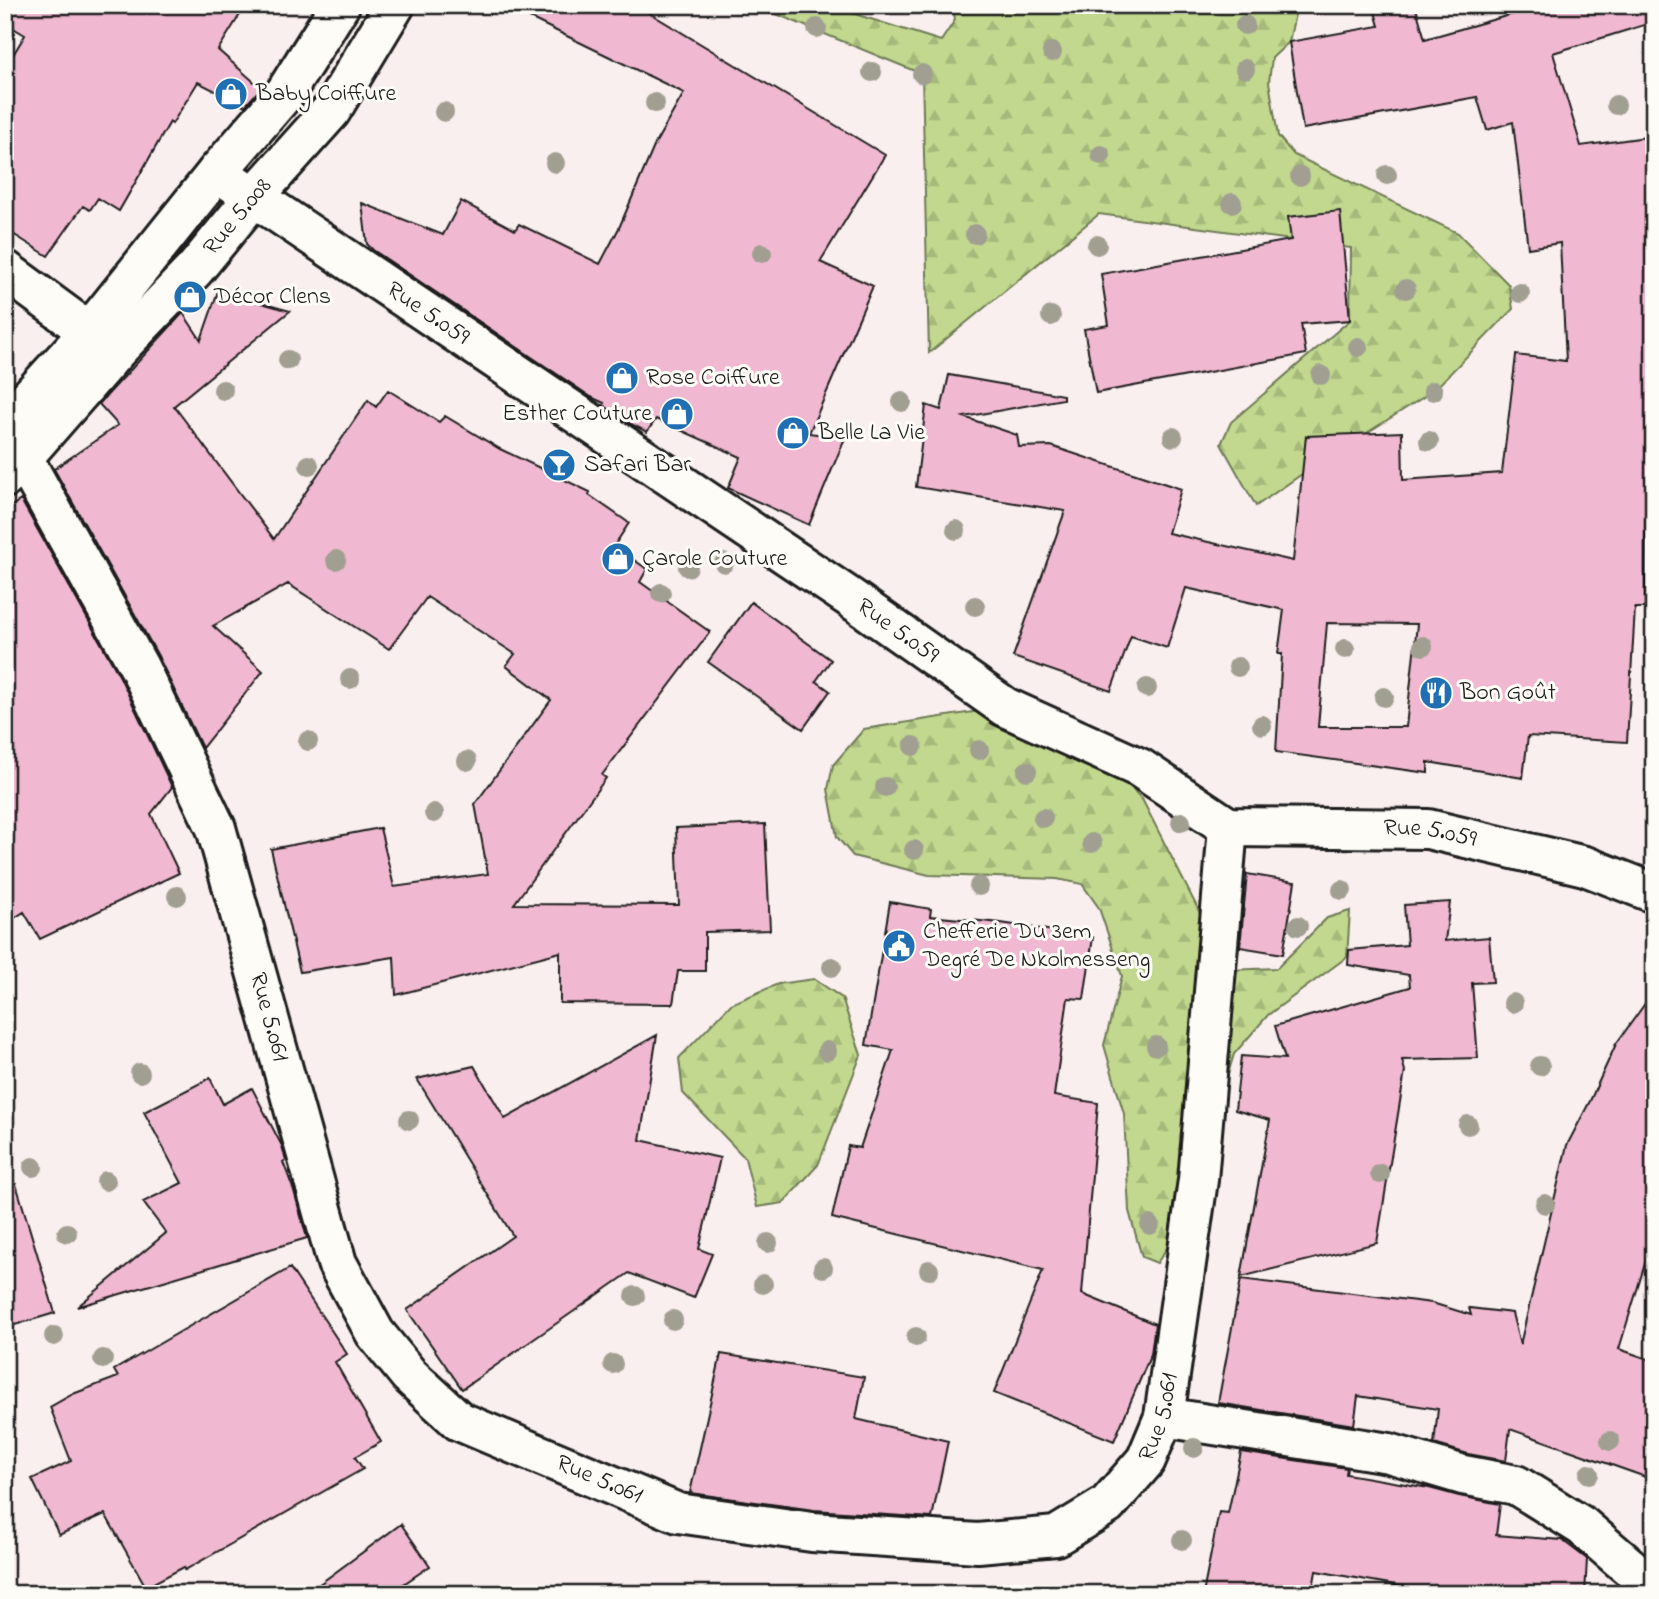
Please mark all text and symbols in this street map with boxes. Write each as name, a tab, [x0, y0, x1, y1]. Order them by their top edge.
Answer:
shop icon: Baby Coiffure	[212, 75, 250, 113]
place label: Baby Coiffure	[255, 77, 396, 113]
street label: Rue 5.008	[195, 170, 281, 263]
street label: Rue 5.059	[379, 273, 477, 355]
shop icon: Décor Clens	[171, 278, 209, 316]
place label: Décor Clens	[213, 280, 331, 315]
shop icon: Rose Coiffure	[603, 359, 641, 397]
place label: Rose Coiffure	[646, 361, 780, 396]
shop icon: Esther Couture	[658, 395, 696, 433]
place label: Esther Couture	[502, 397, 652, 432]
shop icon: Belle La Vie	[774, 414, 812, 452]
place label: Belle La Vie	[817, 416, 925, 451]
bar icon: Safari Bar	[540, 446, 578, 484]
place label: Safari Bar	[584, 448, 691, 483]
shop icon: Çarole Couture	[599, 540, 637, 578]
place label: Çarole Couture	[642, 542, 788, 577]
street label: Rue 5.059	[849, 590, 947, 673]
restaurant icon: Bon Goût	[1417, 674, 1455, 712]
place label: Bon Goût	[1459, 676, 1556, 711]
street label: Rue 5.059	[1383, 811, 1481, 858]
place label: Chefferie Du 3em Degré De Nkolmesseng	[922, 915, 1150, 978]
public building icon: Chefferie Du 3em Degré De Nkolmesseng	[880, 927, 918, 965]
street label: Rue 5.061	[240, 969, 298, 1066]
street label: Rue 5.061	[1130, 1370, 1188, 1467]
street label: Rue 5.061	[551, 1446, 648, 1514]

